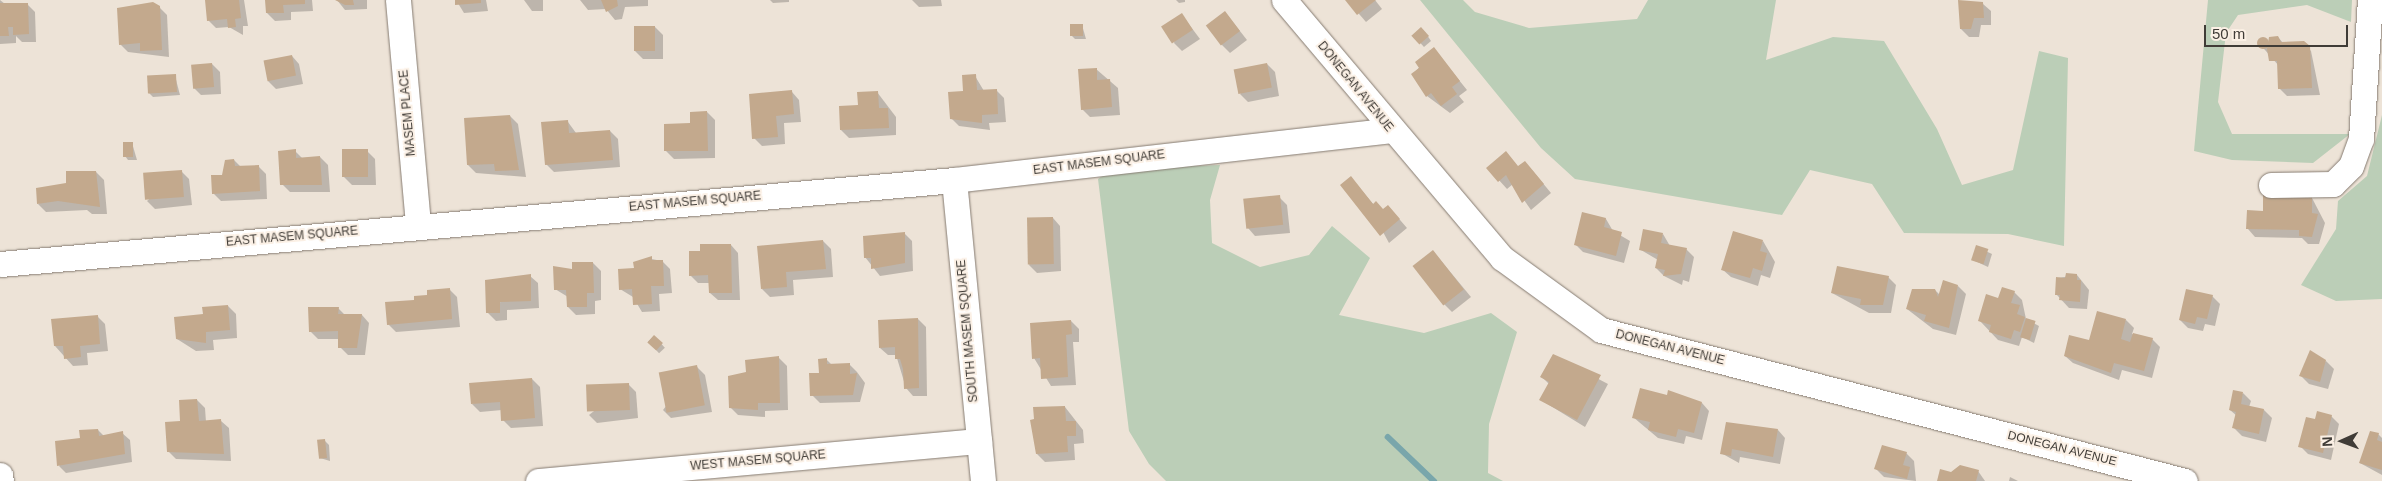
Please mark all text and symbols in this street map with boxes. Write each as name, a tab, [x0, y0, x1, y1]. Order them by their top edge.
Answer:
scale bar	[2207, 15, 2351, 47]
text: 50 m	[2212, 25, 2245, 42]
street label: DONEGAN AVENUE	[1314, 39, 1396, 135]
street label: MASEM PLACE	[397, 69, 419, 157]
street label: EAST MASEM SQUARE	[1032, 148, 1166, 178]
street label: EAST MASEM SQUARE	[628, 189, 762, 215]
street label: EAST MASEM SQUARE	[225, 224, 359, 250]
street label: SOUTH MASEM SQUARE	[955, 259, 981, 403]
street label: DONEGAN AVENUE	[1614, 327, 1726, 369]
north arrow	[2317, 416, 2367, 466]
street label: DONEGAN AVENUE	[2006, 428, 2118, 470]
text: N	[2319, 436, 2335, 447]
street label: WEST MASEM SQUARE	[690, 448, 826, 474]

